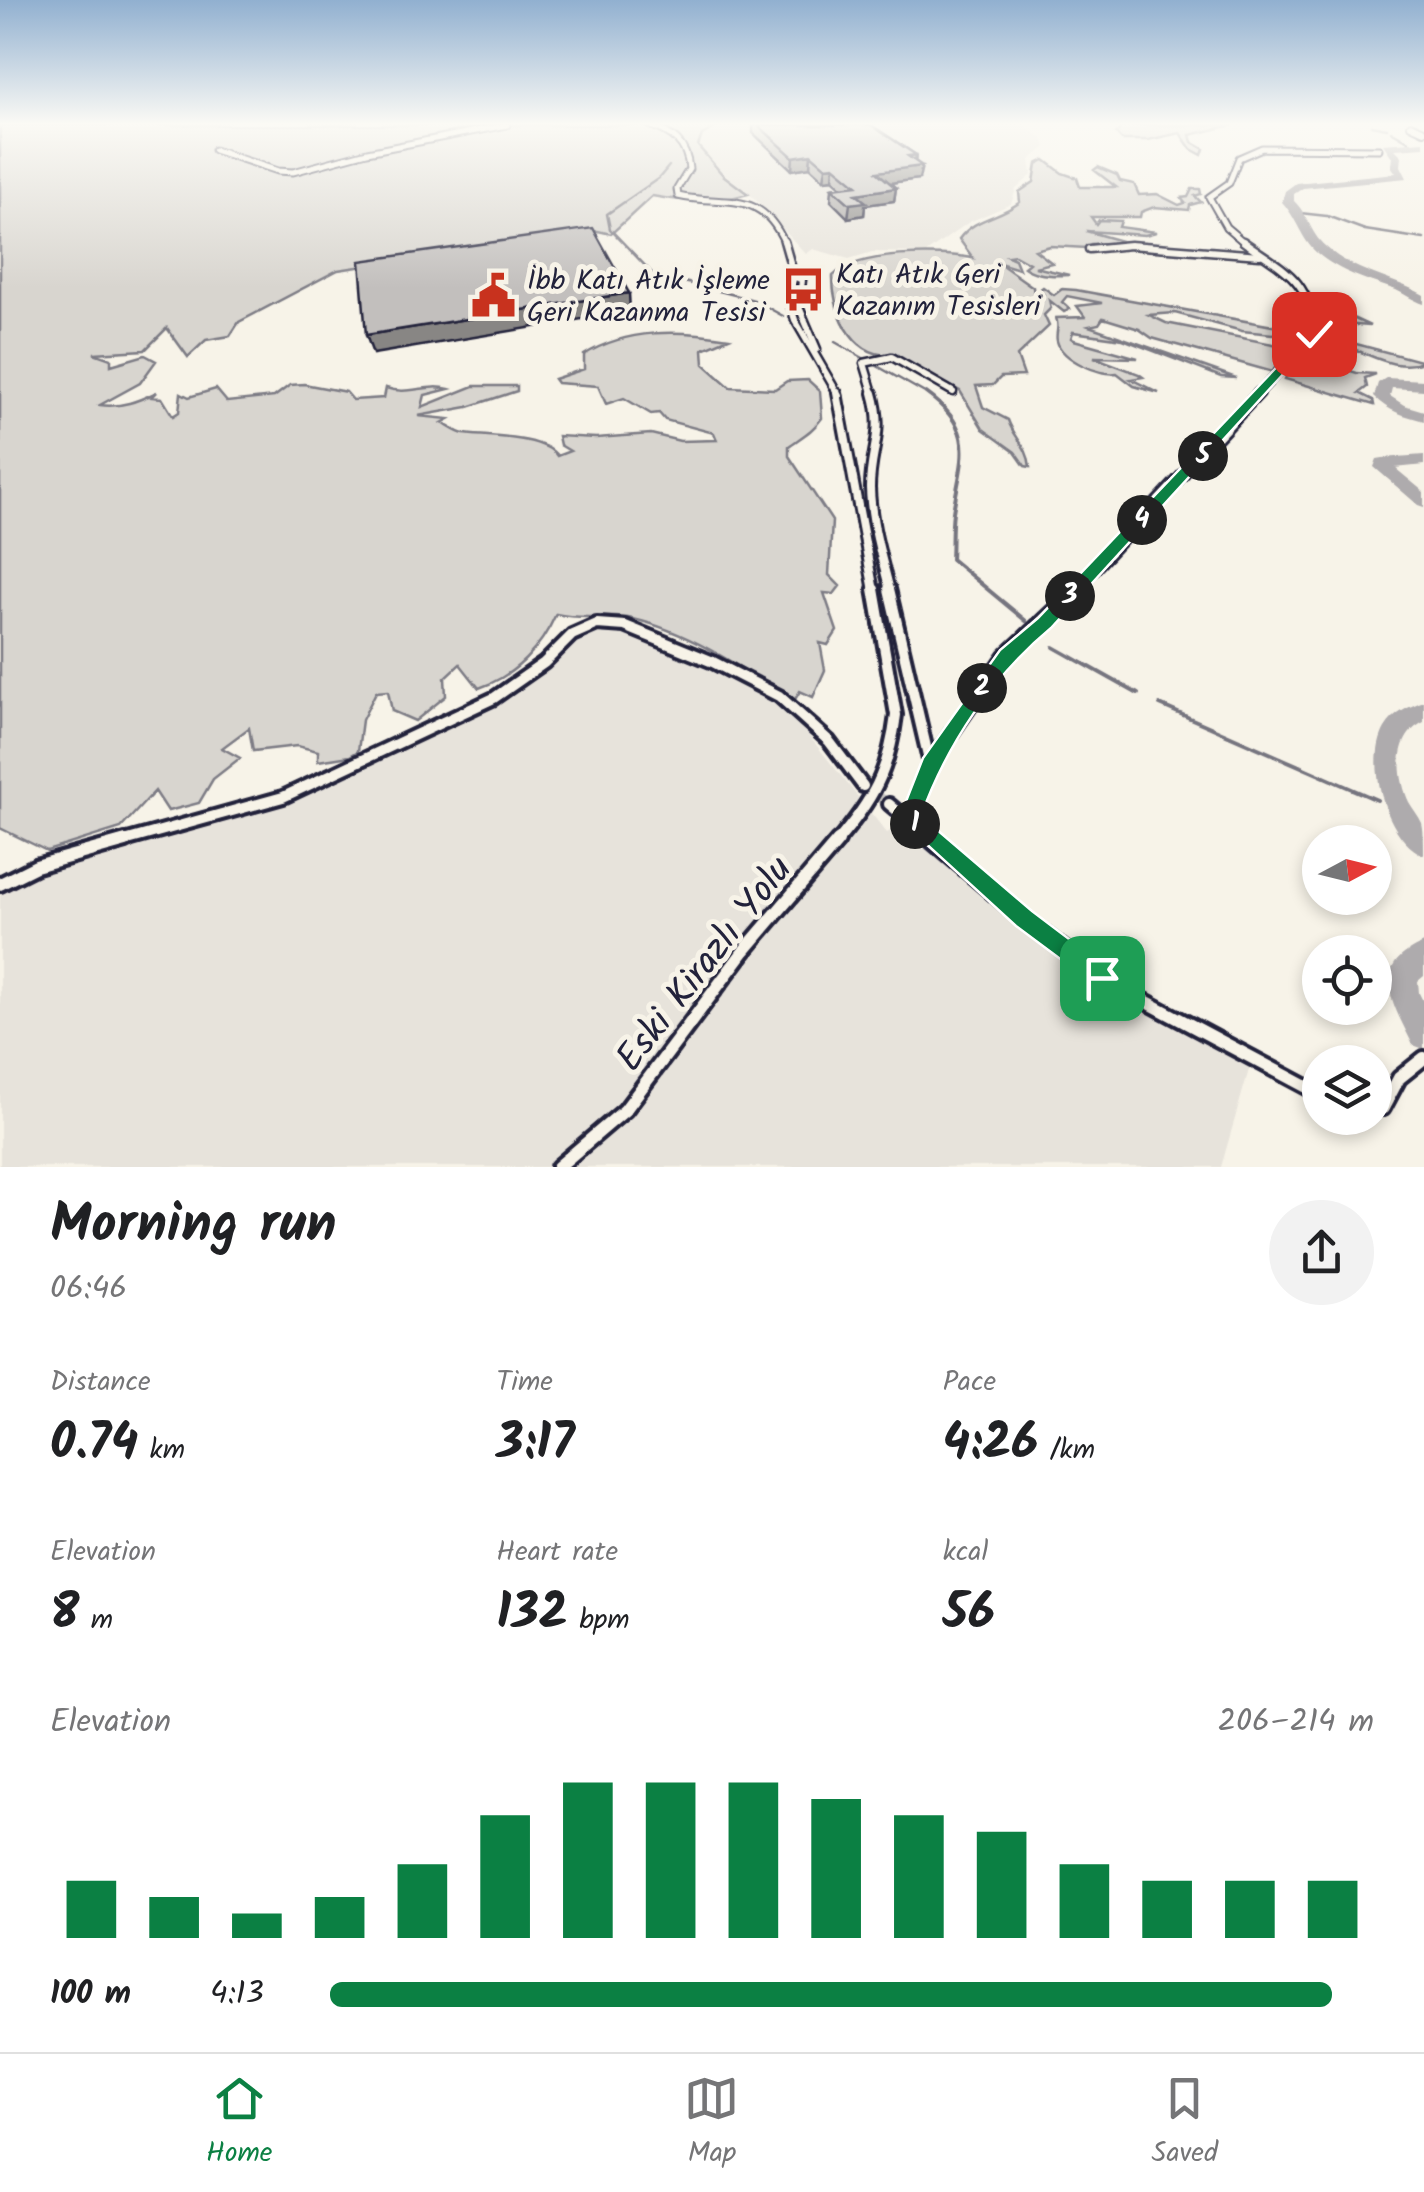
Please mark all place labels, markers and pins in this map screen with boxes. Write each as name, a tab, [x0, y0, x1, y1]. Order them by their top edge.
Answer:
place label: Katı Atık Geri Kazanım Tesisleri	[836, 253, 1042, 330]
place label: İbb Katı Atık İşleme Geri Kazanma Tesisi	[527, 259, 770, 336]
bus stop icon: Katı Atık Geri Kazanım Tesisleri	[779, 265, 827, 313]
public building icon: İbb Katı Atık İşleme Geri Kazanma Tesisi	[470, 271, 518, 319]
pin	[1272, 292, 1357, 377]
pin: 5	[1178, 431, 1228, 481]
pin: 4	[1117, 495, 1167, 545]
pin: 3	[1045, 571, 1095, 621]
pin: 2	[957, 663, 1007, 713]
pin: 1	[890, 799, 940, 849]
pin	[1060, 936, 1145, 1021]

